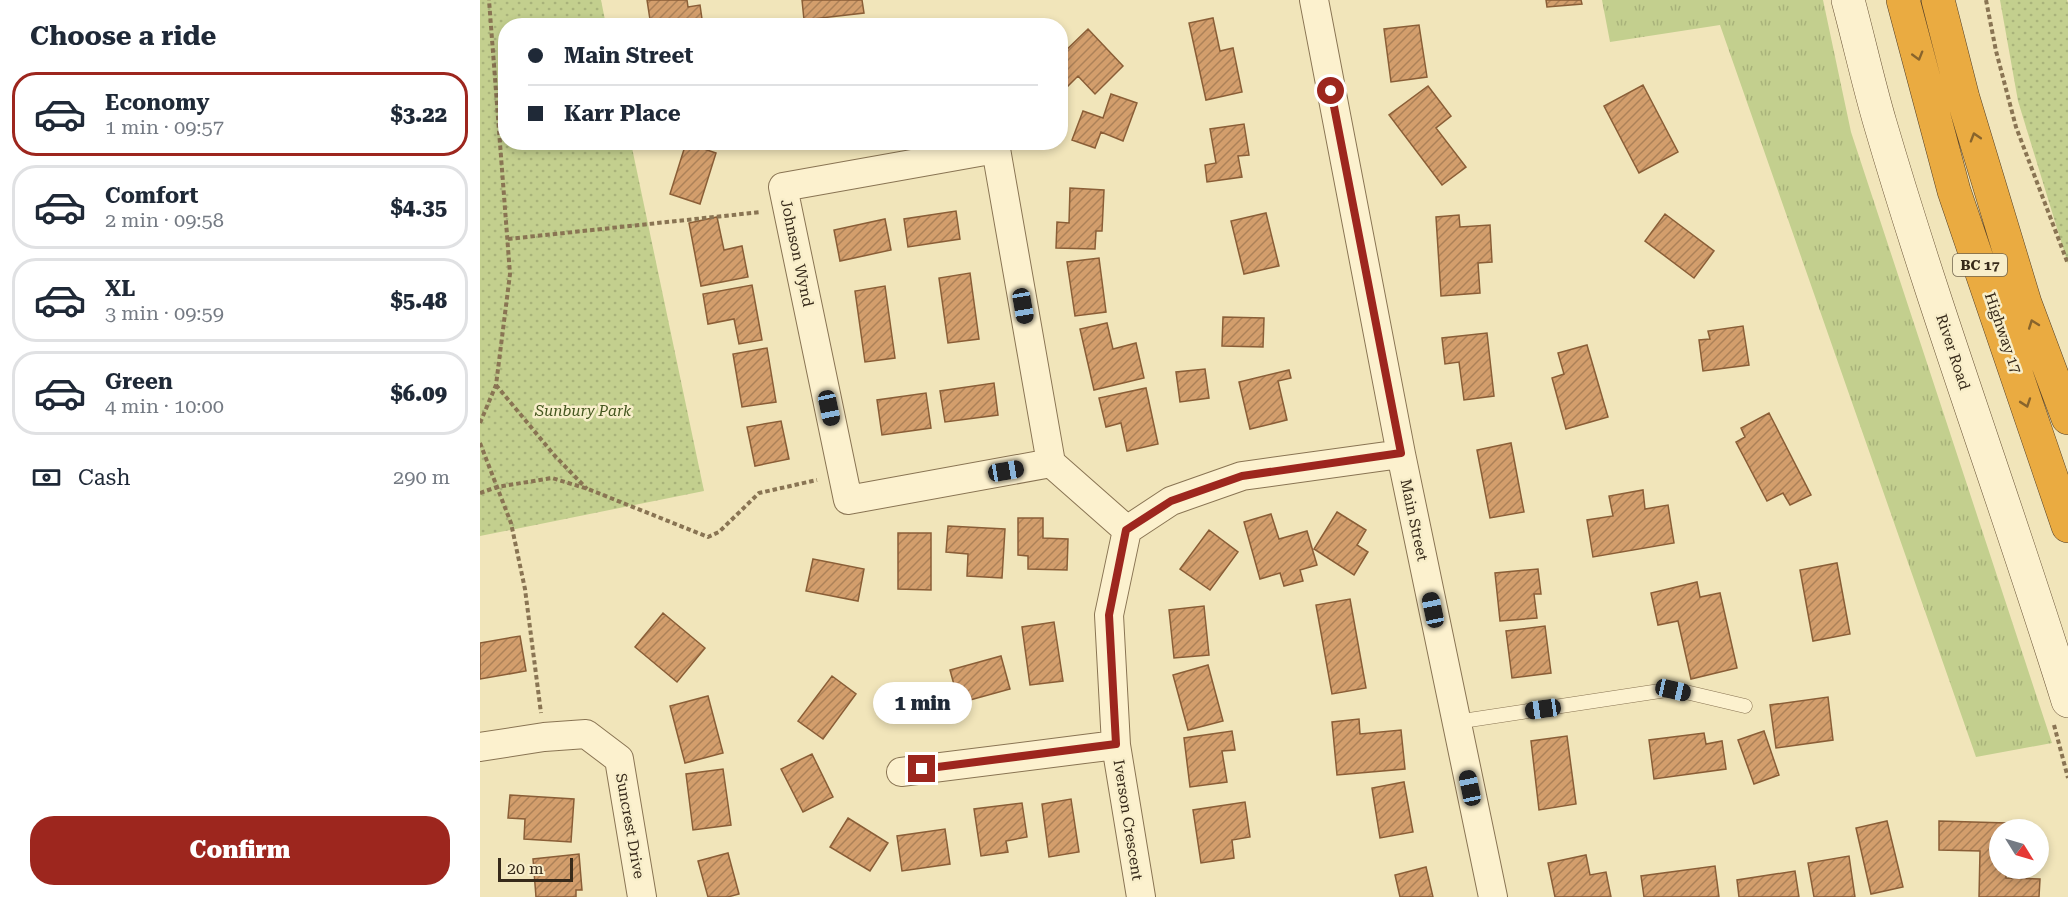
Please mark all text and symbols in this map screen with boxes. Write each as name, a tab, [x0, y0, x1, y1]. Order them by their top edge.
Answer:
text: Choose a ride	[30, 20, 216, 52]
text: Main Street	[564, 43, 693, 68]
one-way arrow	[1911, 50, 1923, 61]
route start	[1317, 77, 1344, 104]
icon: car	[33, 87, 87, 141]
text: Economy	[105, 90, 209, 115]
text: Karr Place	[564, 101, 681, 126]
text: $3.22	[390, 102, 447, 127]
text: 1 min · 09:57	[105, 115, 224, 139]
one-way arrow	[1970, 132, 1982, 143]
icon: car	[33, 180, 87, 234]
text: Comfort	[105, 183, 198, 208]
text: $4.35	[390, 195, 447, 220]
street label: Johnson Wynd	[777, 198, 817, 309]
text: 2 min · 09:58	[105, 208, 224, 232]
road number: BC 17	[1953, 254, 2007, 276]
icon: car	[33, 273, 87, 327]
text: XL	[105, 276, 135, 301]
car	[1011, 287, 1035, 325]
text: $5.48	[390, 288, 447, 313]
street label: Highway 17	[1981, 290, 2025, 376]
text: 3 min · 09:59	[105, 301, 224, 325]
street label: River Road	[1932, 312, 1974, 393]
one-way arrow	[2028, 319, 2040, 330]
icon: car	[33, 366, 87, 420]
text: Green	[105, 369, 173, 394]
text: $6.09	[390, 381, 447, 406]
car	[816, 389, 842, 427]
text: 4 min · 10:00	[105, 394, 224, 418]
one-way arrow	[2019, 397, 2032, 408]
park label: Sunbury Park	[534, 402, 632, 420]
car	[987, 459, 1025, 483]
icon: cash	[30, 461, 63, 494]
text: Cash	[78, 465, 130, 490]
text: 290 m	[393, 465, 450, 489]
street label: Main Street	[1397, 477, 1432, 563]
car	[1420, 591, 1446, 629]
car	[1653, 677, 1693, 703]
callout: 1 min	[872, 682, 972, 724]
text: 1 min	[894, 691, 951, 715]
car	[1524, 698, 1562, 720]
route end	[908, 755, 935, 782]
street label: Iverson Crescent	[1110, 758, 1147, 882]
car	[1457, 769, 1483, 807]
street label: Suncrest Drive	[612, 772, 648, 880]
button: Confirm	[30, 816, 450, 885]
north arrow	[1989, 819, 2049, 879]
map controls	[1989, 819, 2049, 879]
scale bar	[498, 855, 573, 882]
text: 20 m	[507, 859, 544, 878]

